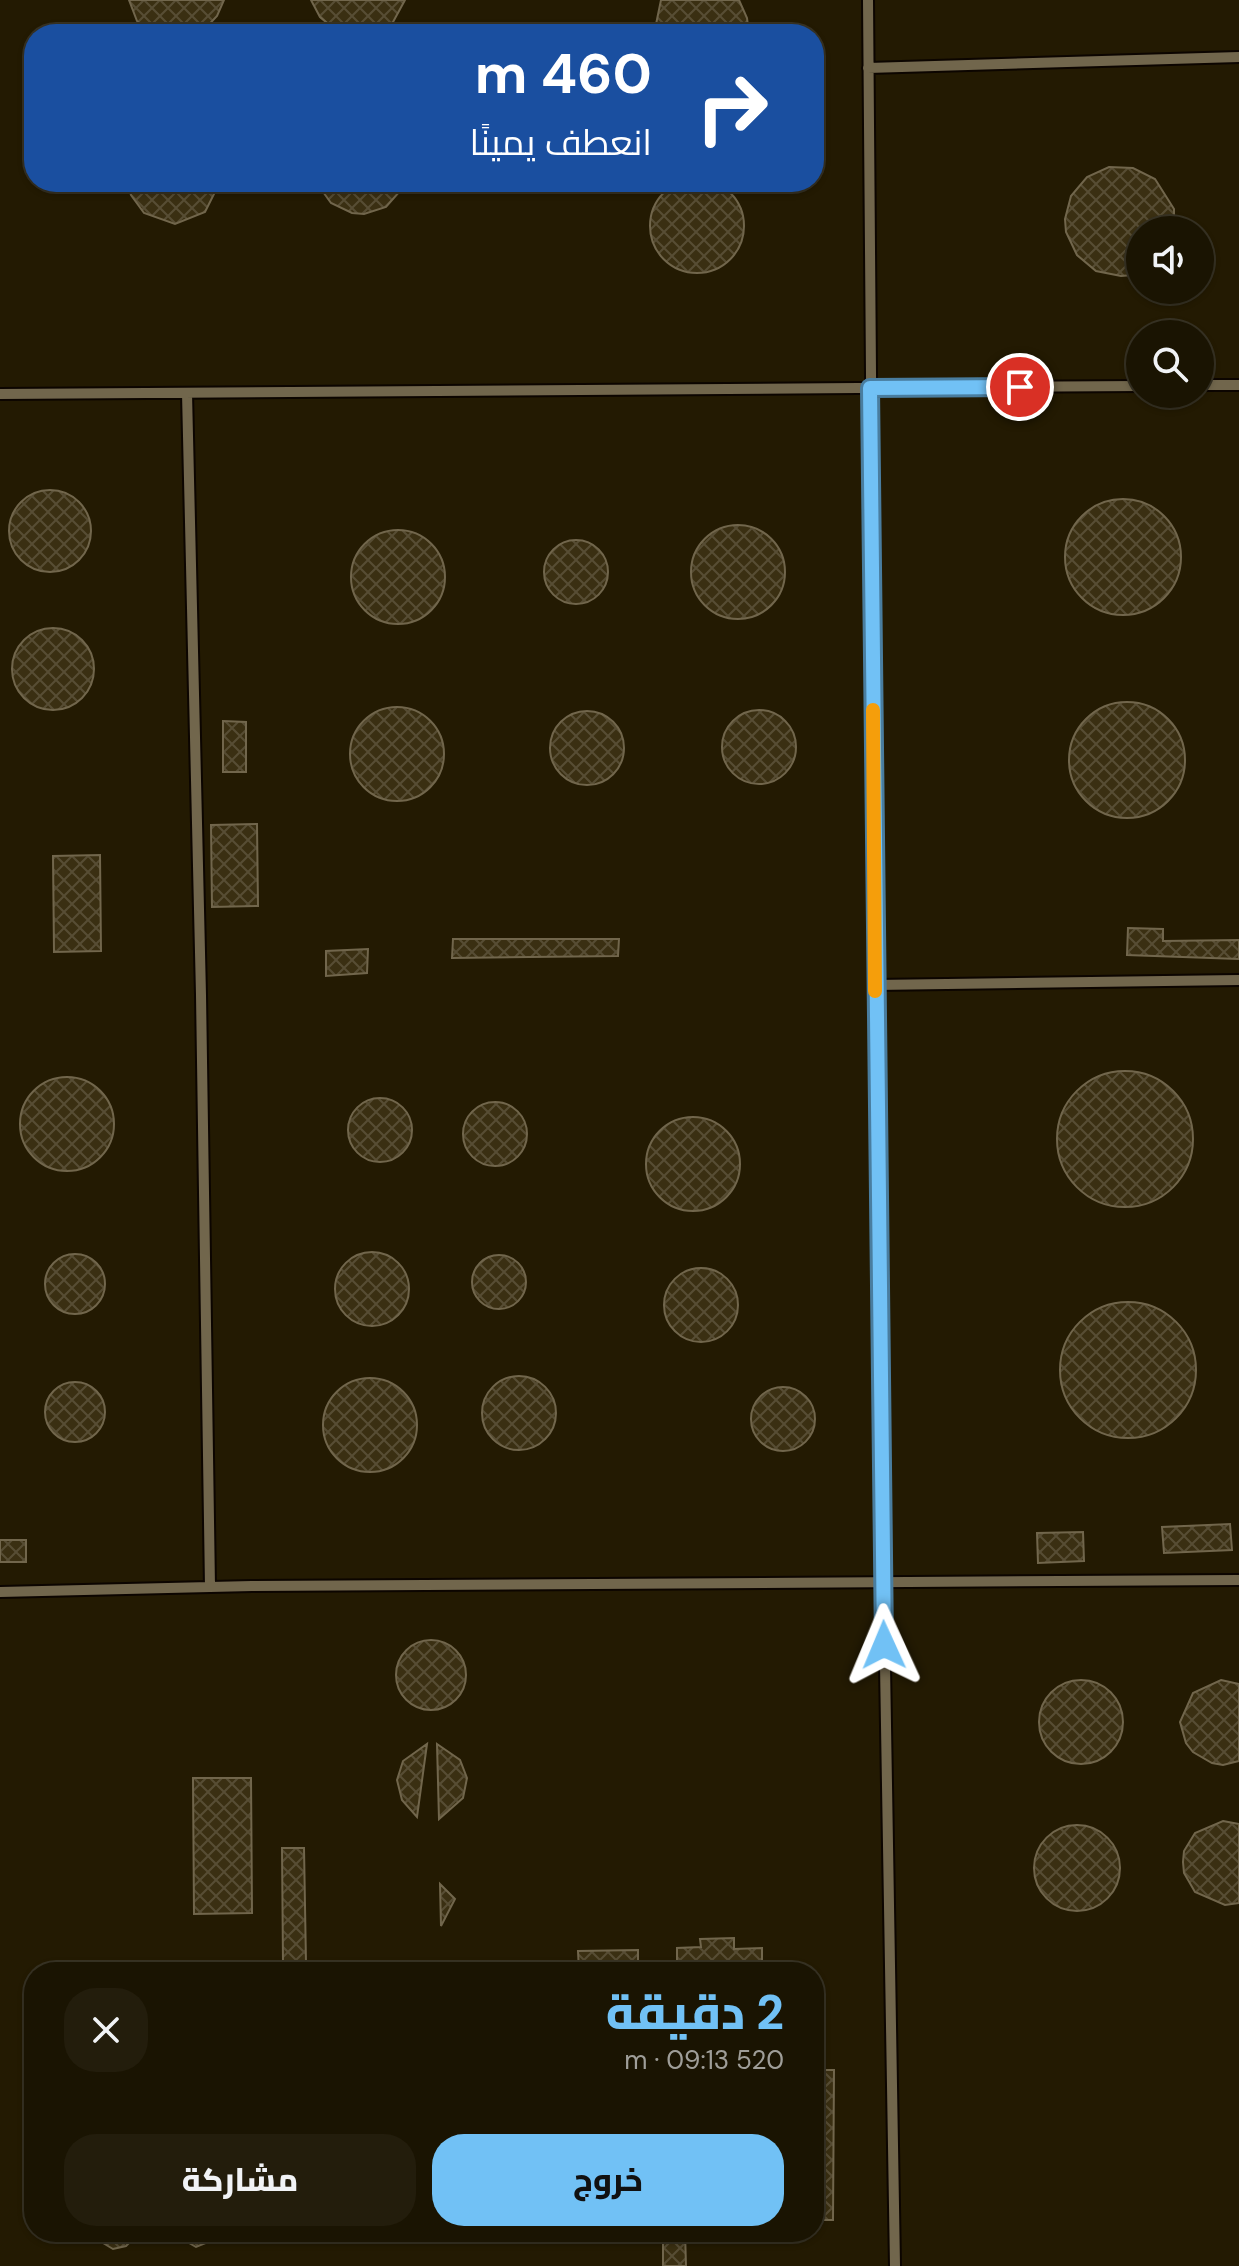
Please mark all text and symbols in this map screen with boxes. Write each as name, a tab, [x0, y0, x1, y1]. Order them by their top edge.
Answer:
text: 460 m	[475, 37, 652, 110]
icon: right	[680, 56, 784, 160]
text: انعطف يمينًا	[470, 119, 652, 166]
map controls	[1126, 216, 1214, 408]
button: sound	[1126, 216, 1214, 304]
button: search	[1126, 320, 1214, 408]
pin	[986, 353, 1054, 421]
icon: arrive	[998, 365, 1042, 409]
position arrow	[842, 1603, 926, 1687]
text: 2 دقيقة	[606, 1981, 784, 2044]
button: close	[64, 1988, 148, 2072]
text: 520 m · 09:13	[624, 2043, 784, 2077]
button: مشاركة	[64, 2134, 416, 2226]
button: خروج	[432, 2134, 784, 2226]

